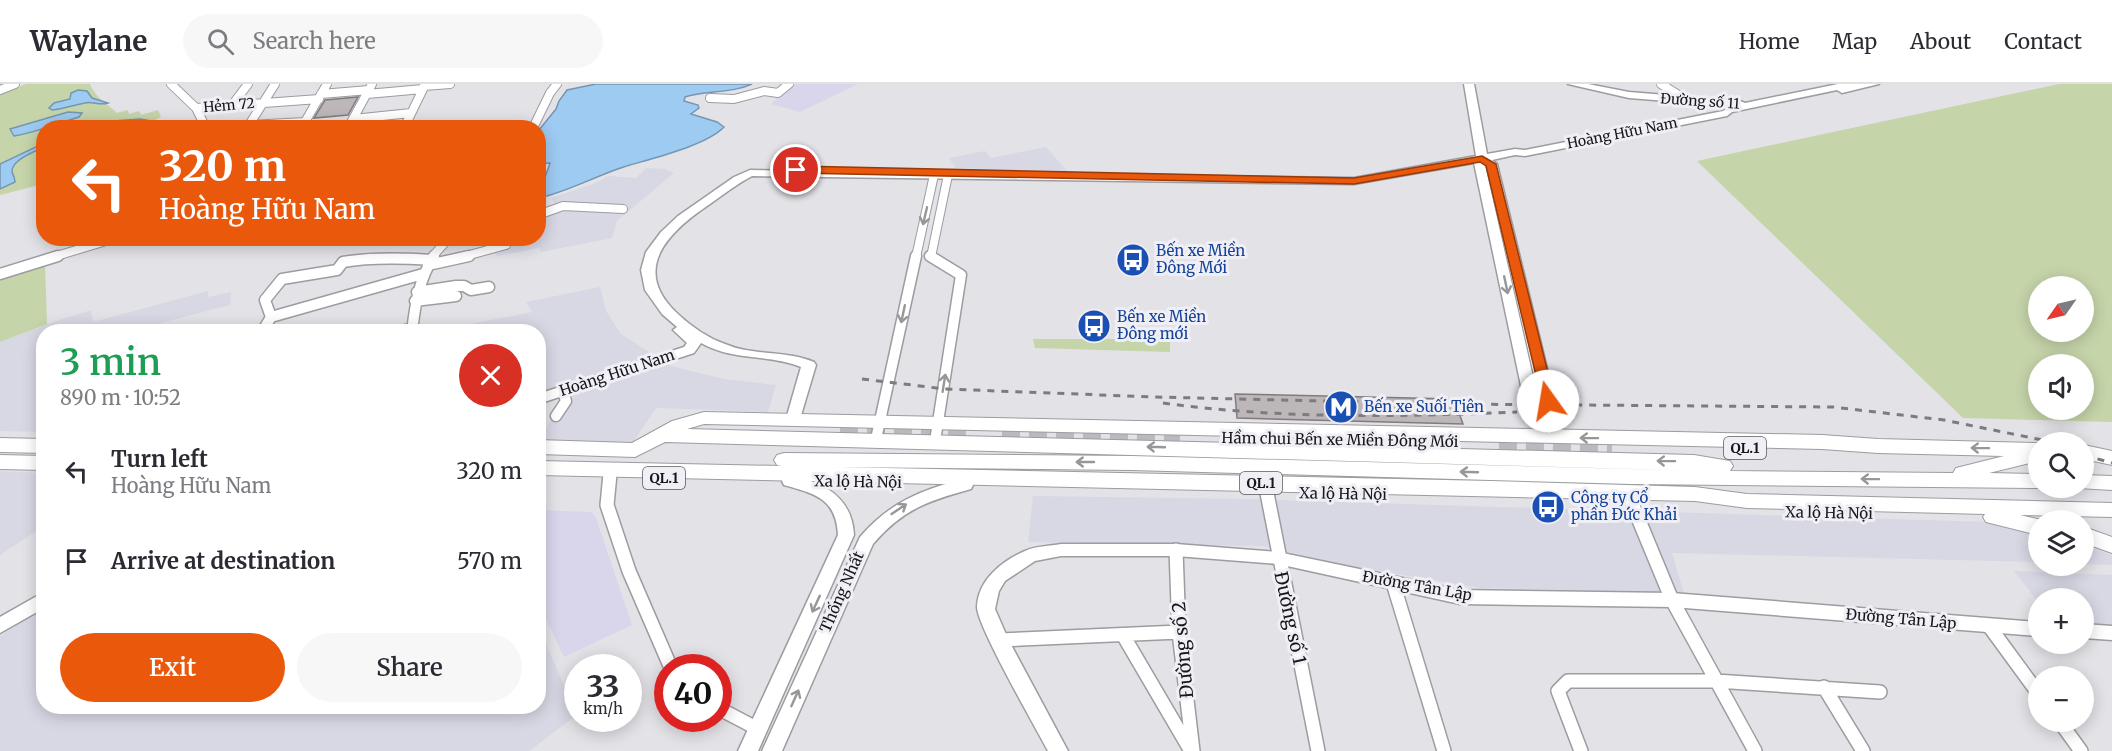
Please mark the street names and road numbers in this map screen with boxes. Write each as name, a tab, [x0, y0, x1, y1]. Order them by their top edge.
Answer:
street label: Đường số 11	[1660, 89, 1740, 113]
street label: Hẻm 72	[202, 94, 256, 116]
street label: Hoàng Hữu Nam	[1565, 113, 1679, 153]
street label: Hoàng Hữu Nam	[557, 345, 677, 400]
street label: Hầm chui Bến xe Miền Đông Mới	[1221, 427, 1459, 451]
road number: QL.1	[1724, 437, 1766, 459]
road number: QL.1	[643, 467, 685, 489]
street label: Xa lộ Hà Nội	[814, 471, 902, 492]
road number: QL.1	[1240, 472, 1282, 494]
street label: Xa lộ Hà Nội	[1299, 483, 1387, 504]
street label: Xa lộ Hà Nội	[1785, 502, 1873, 523]
street label: Thống Nhất	[814, 548, 868, 635]
street label: Đường Tân Lập	[1361, 567, 1473, 605]
street label: Đường số 1	[1269, 569, 1312, 667]
street label: Đường số 2	[1167, 601, 1198, 699]
street label: Đường Tân Lập	[1845, 604, 1957, 633]

